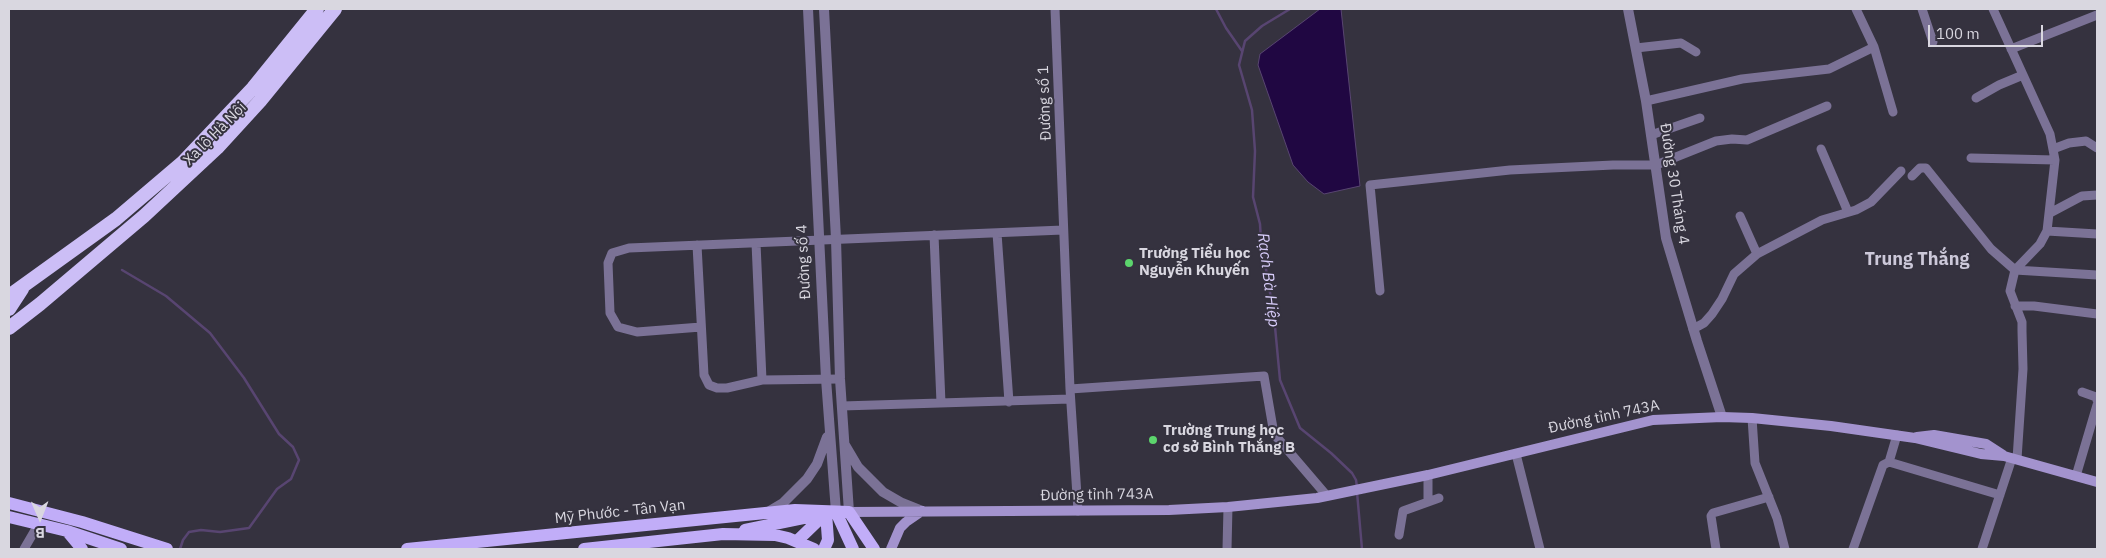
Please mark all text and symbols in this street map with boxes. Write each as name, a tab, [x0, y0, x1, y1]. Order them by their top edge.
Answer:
scale bar	[1931, 15, 2046, 47]
text: 100 m	[1936, 24, 1980, 43]
street label: Đường số 1	[1035, 65, 1055, 141]
street label: Xa lộ Hà Nội	[180, 99, 250, 169]
street label: Đường 30 Tháng 4	[1656, 122, 1692, 246]
street label: Đường số 4	[793, 224, 815, 300]
water label: Rạch Bà Hiệp	[1253, 232, 1283, 328]
place label: Trường Tiểu học Nguyễn Khuyến	[1139, 245, 1250, 280]
district label: Trung Thắng	[1865, 249, 1969, 271]
marker: Trường Tiểu học Nguyễn Khuyến	[1123, 257, 1135, 269]
street label: Đường tỉnh 743A	[1547, 396, 1661, 438]
place label: Trường Trung học cơ sở Bình Thắng B	[1163, 422, 1295, 457]
marker: Trường Trung học cơ sở Bình Thắng B	[1147, 434, 1159, 446]
street label: Đường tỉnh 743A	[1040, 485, 1154, 505]
north arrow	[15, 493, 65, 543]
street label: Mỹ Phước - Tân Vạn	[554, 496, 686, 528]
text: B	[35, 524, 45, 542]

